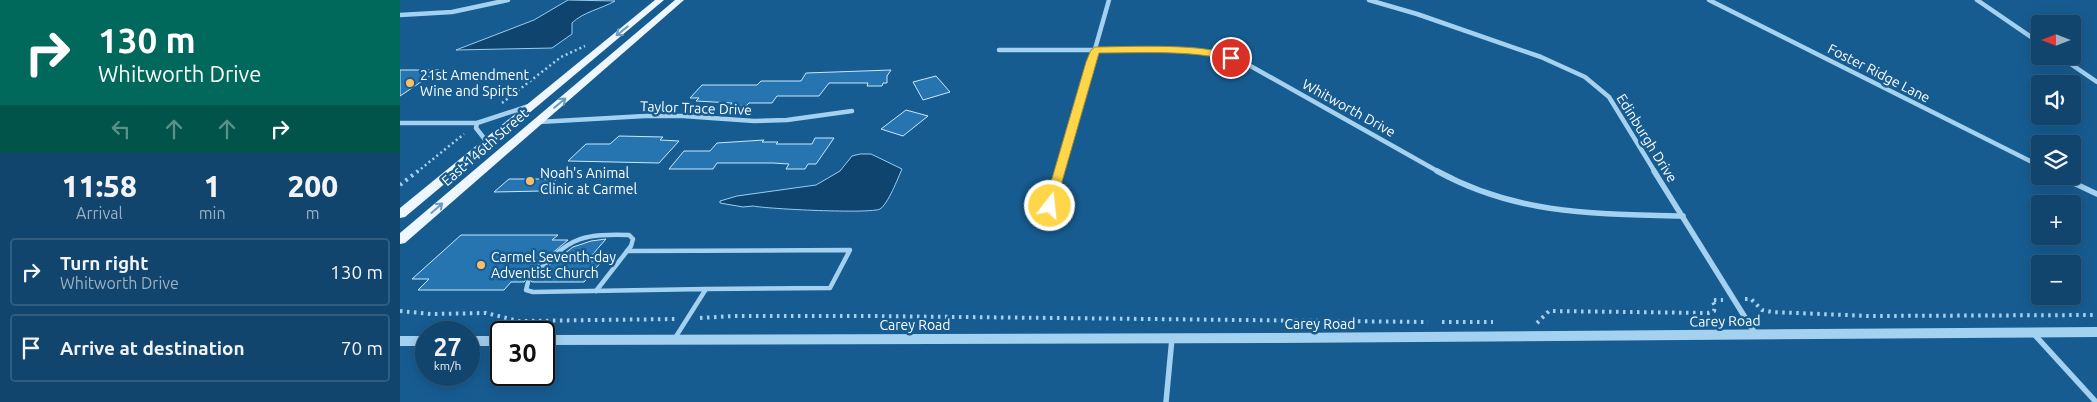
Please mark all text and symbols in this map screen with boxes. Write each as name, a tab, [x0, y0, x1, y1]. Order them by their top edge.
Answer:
north arrow	[2031, 15, 2081, 65]
map controls	[2031, 15, 2081, 305]
icon: right	[15, 20, 80, 85]
text: 130 m	[98, 20, 196, 60]
one-way arrow	[616, 25, 629, 37]
pin	[1210, 37, 1252, 79]
street label: Foster Ridge Lane	[1825, 40, 1933, 106]
icon: arrive	[1217, 44, 1245, 72]
text: Whitworth Drive	[98, 61, 261, 86]
place label: 21st Amendment Wine and Spirts	[420, 67, 529, 99]
button: sound	[2031, 75, 2081, 125]
street label: Whitworth Drive	[1300, 76, 1398, 140]
marker: 21st Amendment Wine and Spirts	[404, 77, 416, 89]
street label: Edinburgh Drive	[1613, 91, 1681, 185]
one-way arrow	[554, 97, 567, 108]
street label: Taylor Trace Drive	[640, 98, 752, 118]
street label: East 146th Street	[439, 105, 532, 189]
icon: left	[107, 115, 135, 143]
icon: ahead	[160, 115, 188, 143]
icon: ahead	[213, 115, 241, 143]
icon: right	[266, 115, 294, 143]
button: layers	[2031, 135, 2081, 185]
place label: Noah's Animal Clinic at Carmel	[540, 165, 638, 197]
text: 11:58	[62, 169, 137, 203]
text: 1	[204, 169, 221, 203]
text: 200	[287, 169, 338, 203]
marker: Noah's Animal Clinic at Carmel	[524, 175, 536, 187]
position arrow	[1023, 179, 1075, 231]
button: +	[2031, 195, 2081, 245]
one-way arrow	[430, 203, 443, 214]
text: Arrival	[76, 204, 123, 222]
text: min	[199, 204, 226, 222]
text: m	[306, 204, 320, 222]
place label: Carmel Seventh-day Adventist Church	[491, 249, 616, 281]
text: Turn right	[60, 252, 148, 274]
button: −	[2031, 255, 2081, 305]
icon: right	[17, 258, 45, 286]
marker: Carmel Seventh-day Adventist Church	[475, 259, 487, 271]
text: 130 m	[330, 261, 383, 283]
text: Whitworth Drive	[60, 274, 179, 292]
street label: Carey Road	[1689, 312, 1761, 330]
street label: Carey Road	[1284, 316, 1356, 332]
street label: Carey Road	[879, 317, 951, 333]
speed limit sign: 30	[490, 321, 555, 386]
text: 27	[433, 333, 462, 361]
icon: arrive	[17, 334, 45, 362]
text: Arrive at destination	[60, 337, 245, 359]
text: 70 m	[341, 337, 383, 359]
text: km/h	[434, 359, 461, 372]

